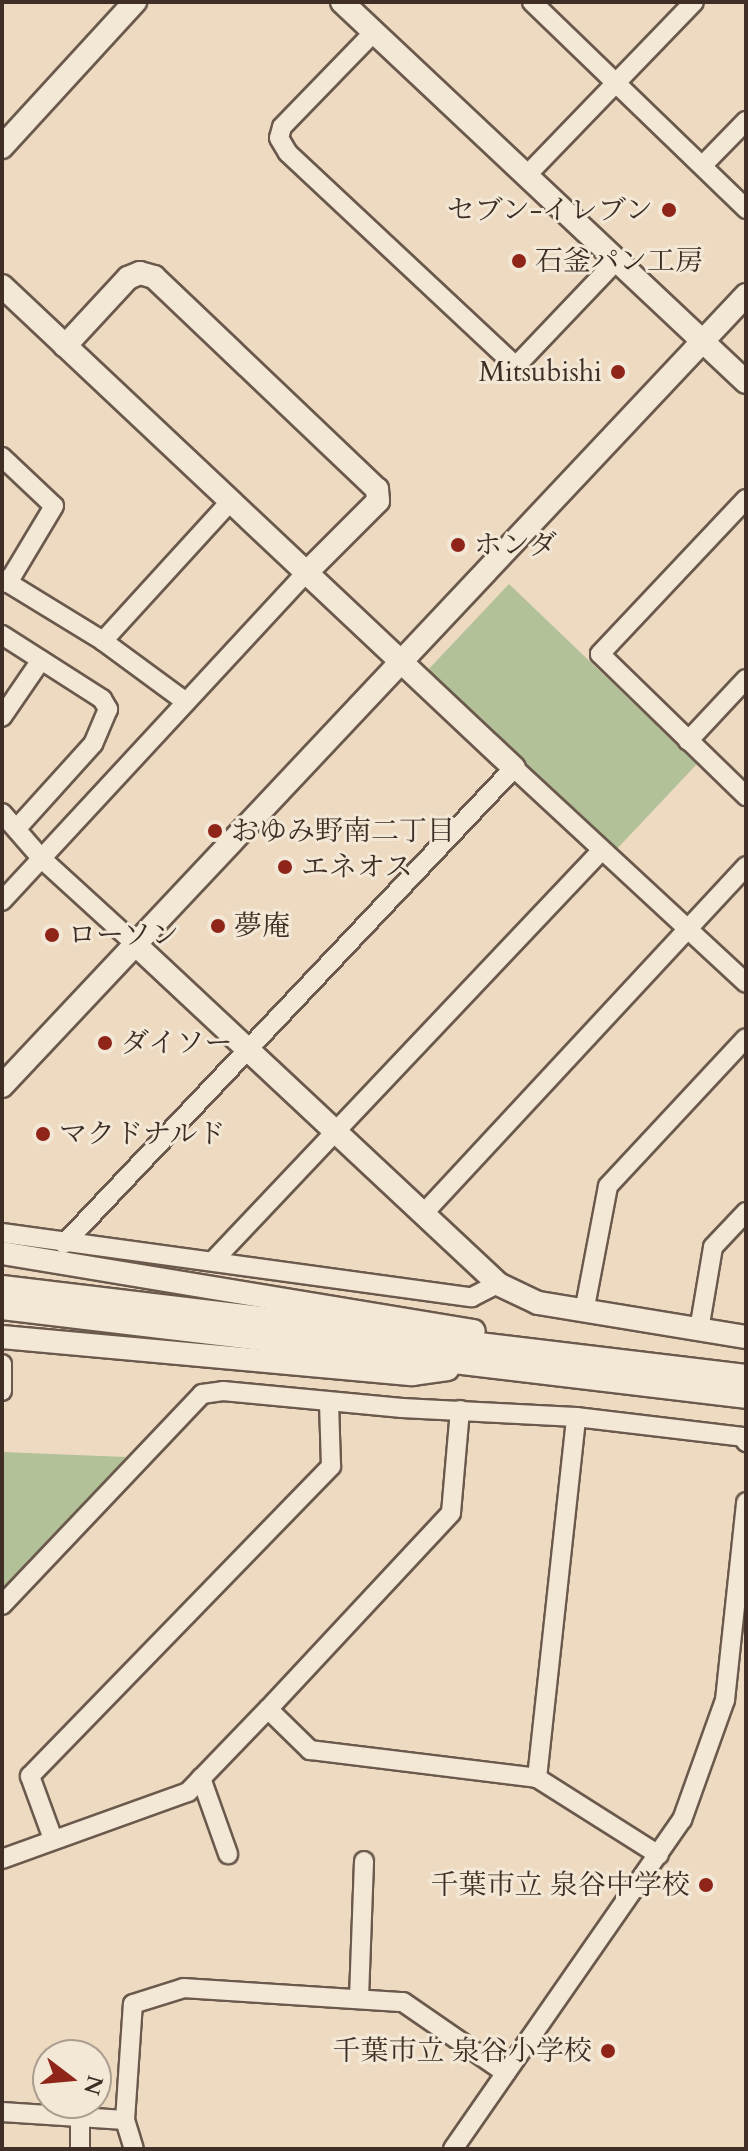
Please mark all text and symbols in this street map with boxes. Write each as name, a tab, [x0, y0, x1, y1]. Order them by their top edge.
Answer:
place label: セブン-イレブン	[445, 193, 653, 227]
marker: セブン-イレブン	[660, 201, 678, 219]
place label: 石釜パン工房	[535, 244, 703, 278]
marker: 石釜パン工房	[510, 252, 528, 270]
place label: Mitsubishi	[479, 355, 602, 389]
marker: Mitsubishi	[609, 363, 627, 381]
place label: ホンダ	[474, 528, 558, 562]
marker: ホンダ	[449, 536, 467, 554]
place label: おゆみ野南二丁目	[231, 814, 455, 848]
marker: おゆみ野南二丁目	[206, 822, 224, 840]
place label: エネオス	[301, 850, 413, 884]
marker: エネオス	[276, 858, 294, 876]
place label: 夢庵	[234, 909, 290, 943]
marker: 夢庵	[209, 917, 227, 935]
place label: ローソン	[68, 918, 180, 952]
marker: ローソン	[43, 926, 61, 944]
place label: ダイソー	[121, 1026, 233, 1060]
marker: ダイソー	[96, 1034, 114, 1052]
place label: マクドナルド	[59, 1117, 227, 1151]
marker: マクドナルド	[34, 1125, 52, 1143]
place label: 千葉市立 泉谷中学校	[430, 1868, 690, 1902]
marker: 千葉市立 泉谷中学校	[697, 1876, 715, 1894]
place label: 千葉市立 泉谷小学校	[332, 2034, 592, 2068]
north arrow	[32, 2039, 112, 2119]
marker: 千葉市立 泉谷小学校	[599, 2042, 617, 2060]
text: N	[76, 2072, 110, 2098]

